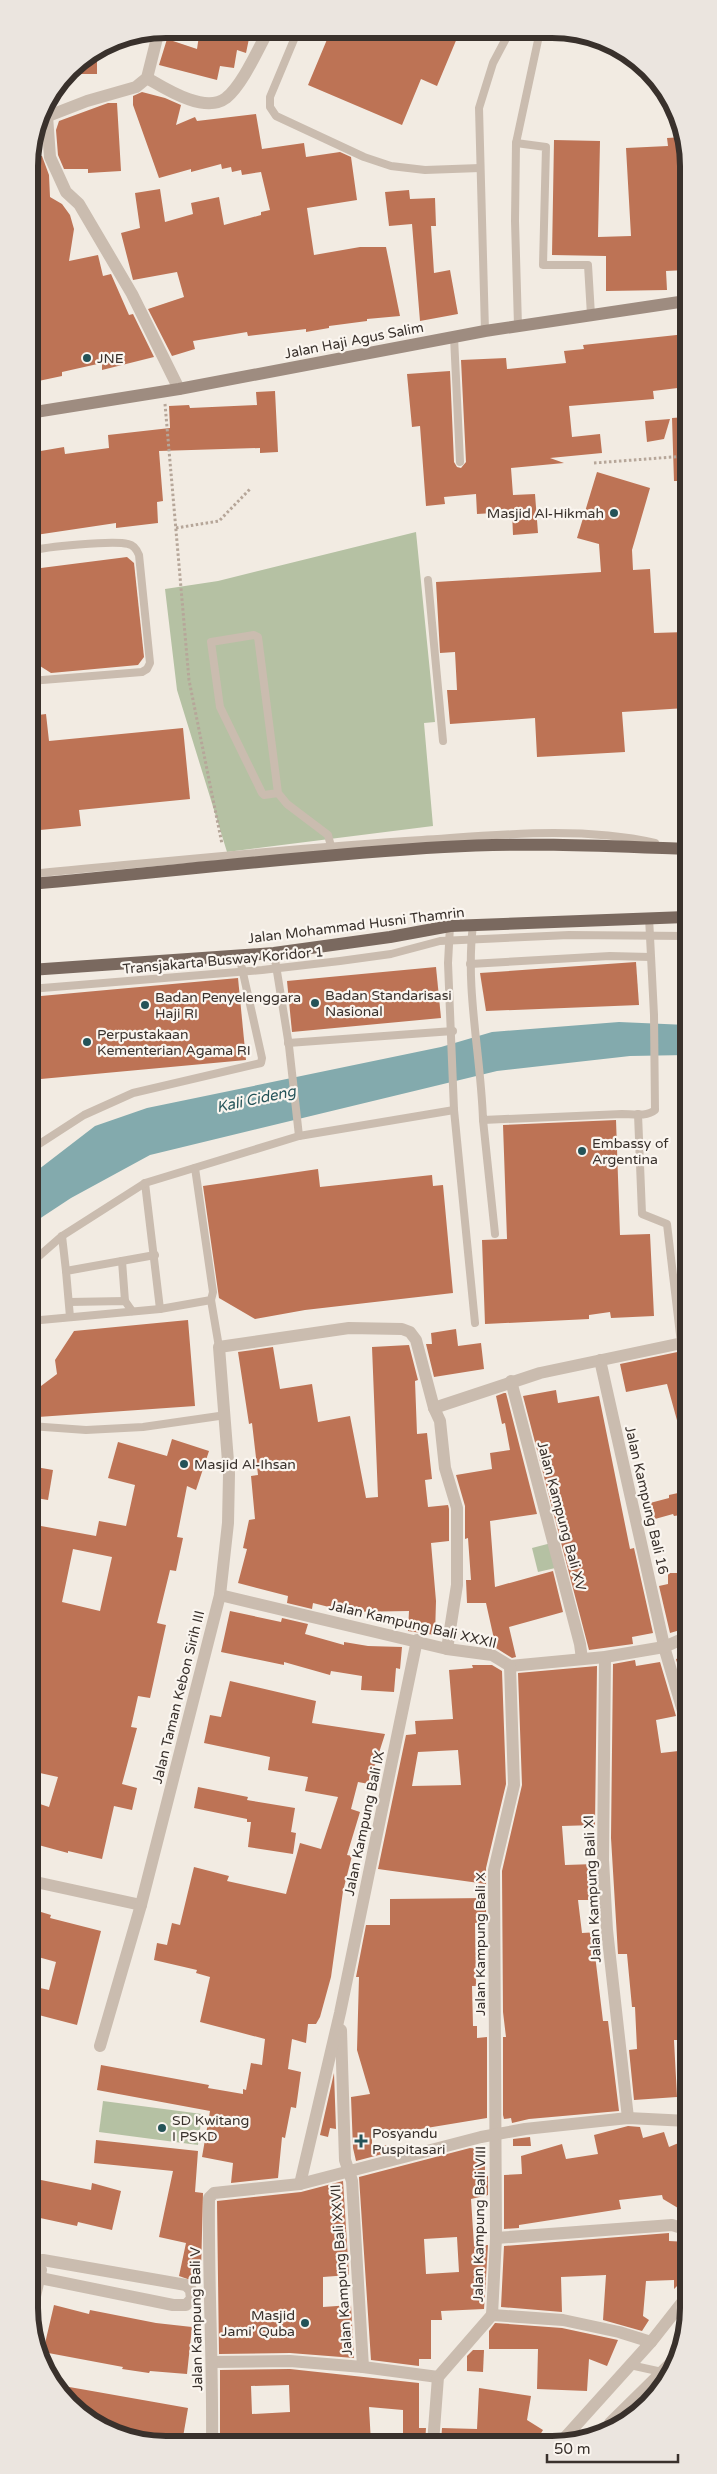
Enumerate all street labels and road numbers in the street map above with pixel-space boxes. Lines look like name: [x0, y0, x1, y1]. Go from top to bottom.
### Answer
street label: Jalan Haji Agus Salim: [283, 319, 425, 362]
street label: Jalan Mohammad Husni Thamrin: [247, 904, 466, 947]
street label: Transjakarta Busway Koridor 1: [122, 943, 324, 978]
street label: Jalan Kampung Bali 16: [621, 1424, 672, 1576]
street label: Jalan Kampung Bali XV: [533, 1439, 590, 1593]
street label: Jalan Kampung Bali XXXII: [327, 1597, 498, 1652]
street label: Jalan Taman Kebon Sirih III: [149, 1609, 208, 1785]
street label: Jalan Kampung Bali IX: [341, 1749, 388, 1897]
street label: Jalan Kampung Bali XI: [580, 1815, 605, 1963]
street label: Jalan Kampung Bali X: [472, 1872, 489, 2016]
street label: Jalan Kampung Bali VIII: [470, 2146, 489, 2302]
street label: Jalan Kampung Bali XXVII: [327, 2184, 356, 2356]
street label: Jalan Kampung Bali V: [187, 2246, 206, 2391]

